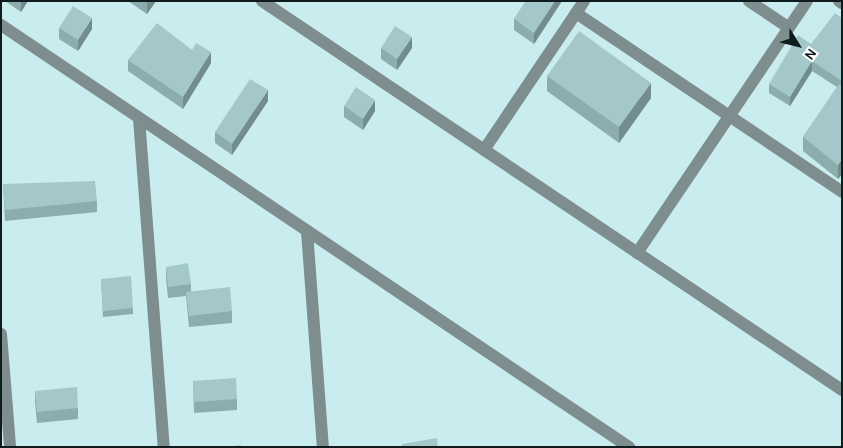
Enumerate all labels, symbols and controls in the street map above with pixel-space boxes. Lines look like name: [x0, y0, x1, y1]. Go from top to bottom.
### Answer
north arrow: [773, 20, 823, 70]
text: N: [801, 45, 820, 63]

